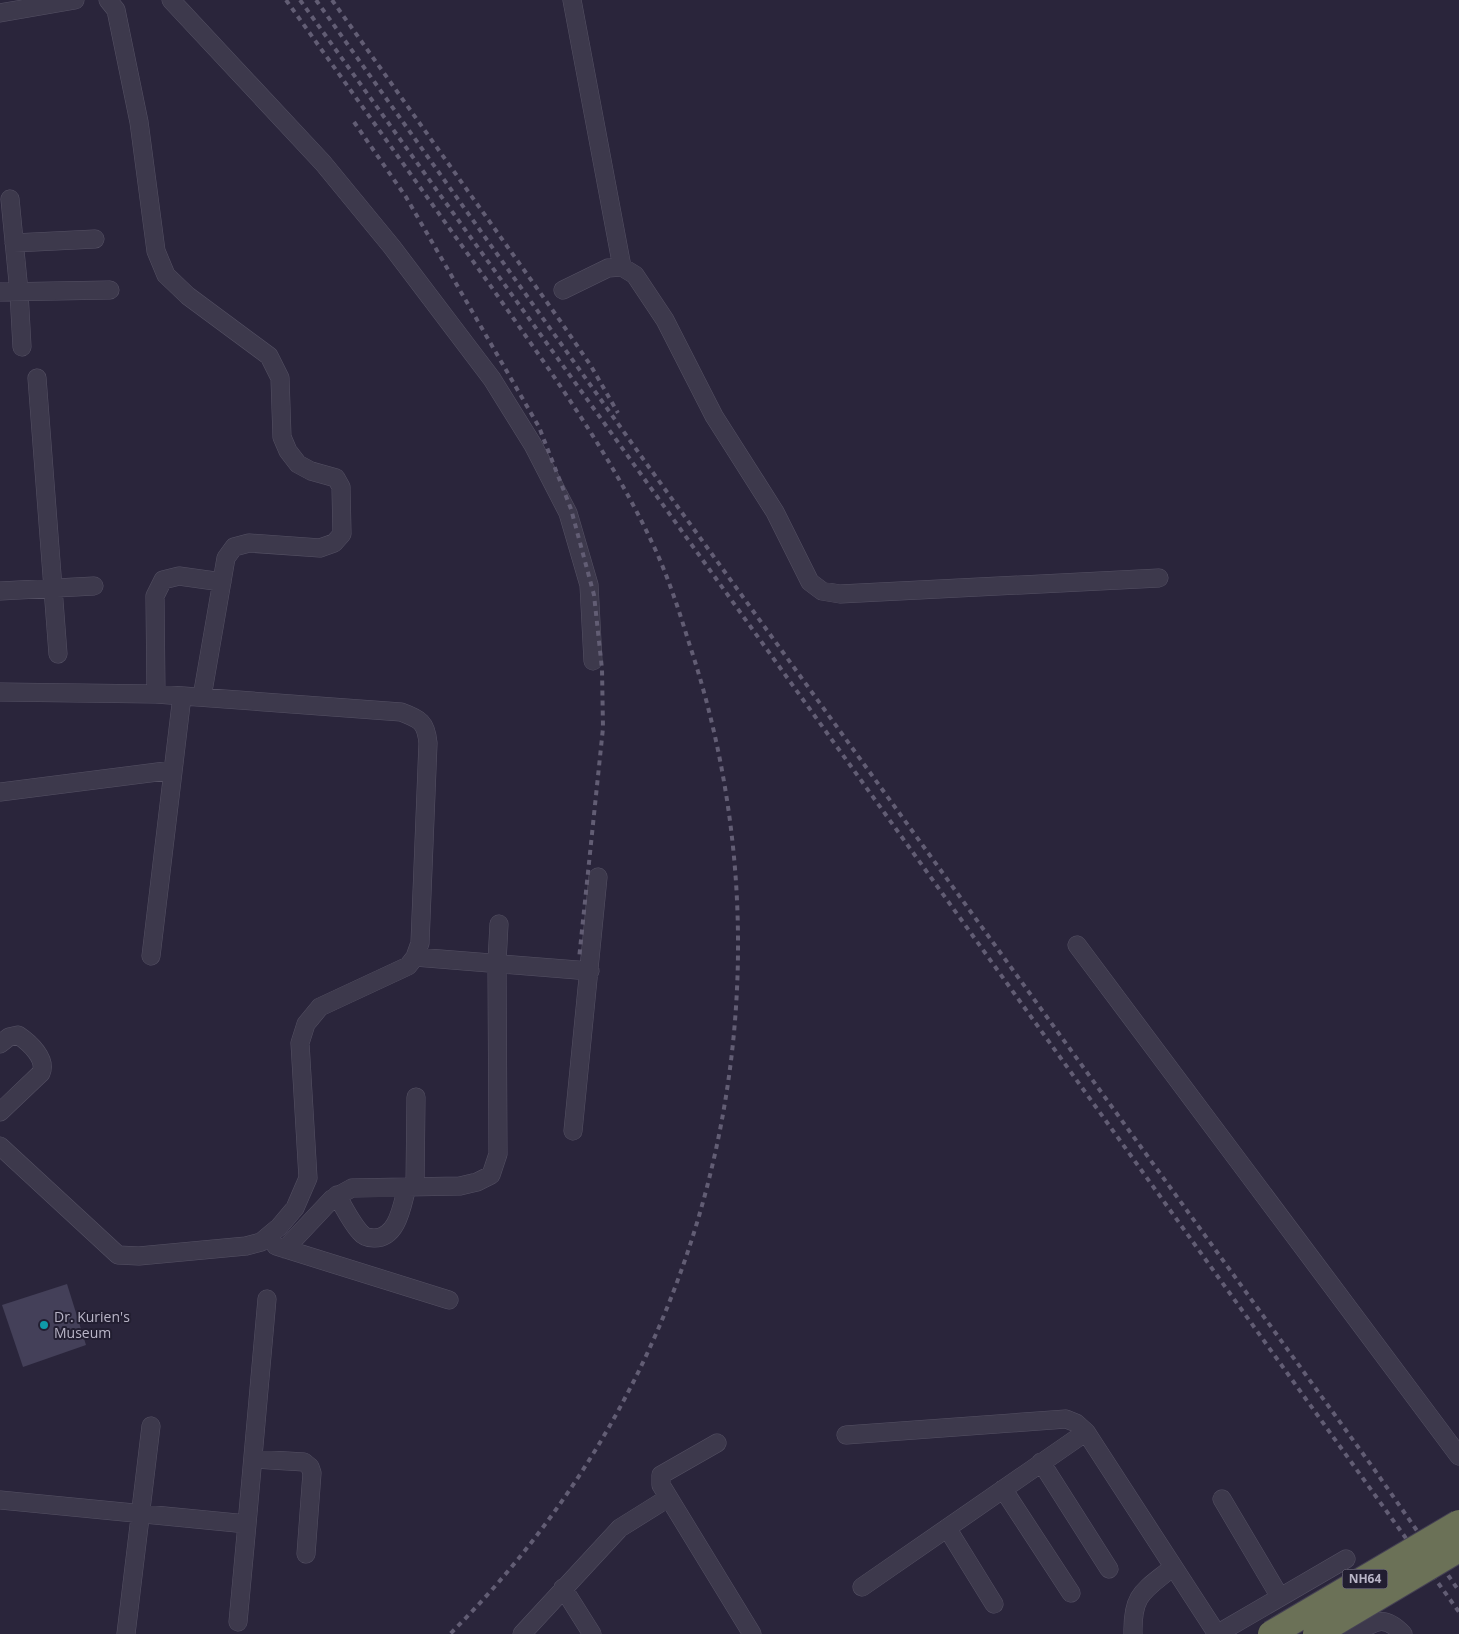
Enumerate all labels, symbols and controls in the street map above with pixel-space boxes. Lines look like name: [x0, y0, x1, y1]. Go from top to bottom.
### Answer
place label: Dr. Kurien's Museum: [54, 1307, 130, 1342]
marker: Dr. Kurien's Museum: [38, 1319, 50, 1331]
road number: NH64: [1342, 1570, 1388, 1588]

